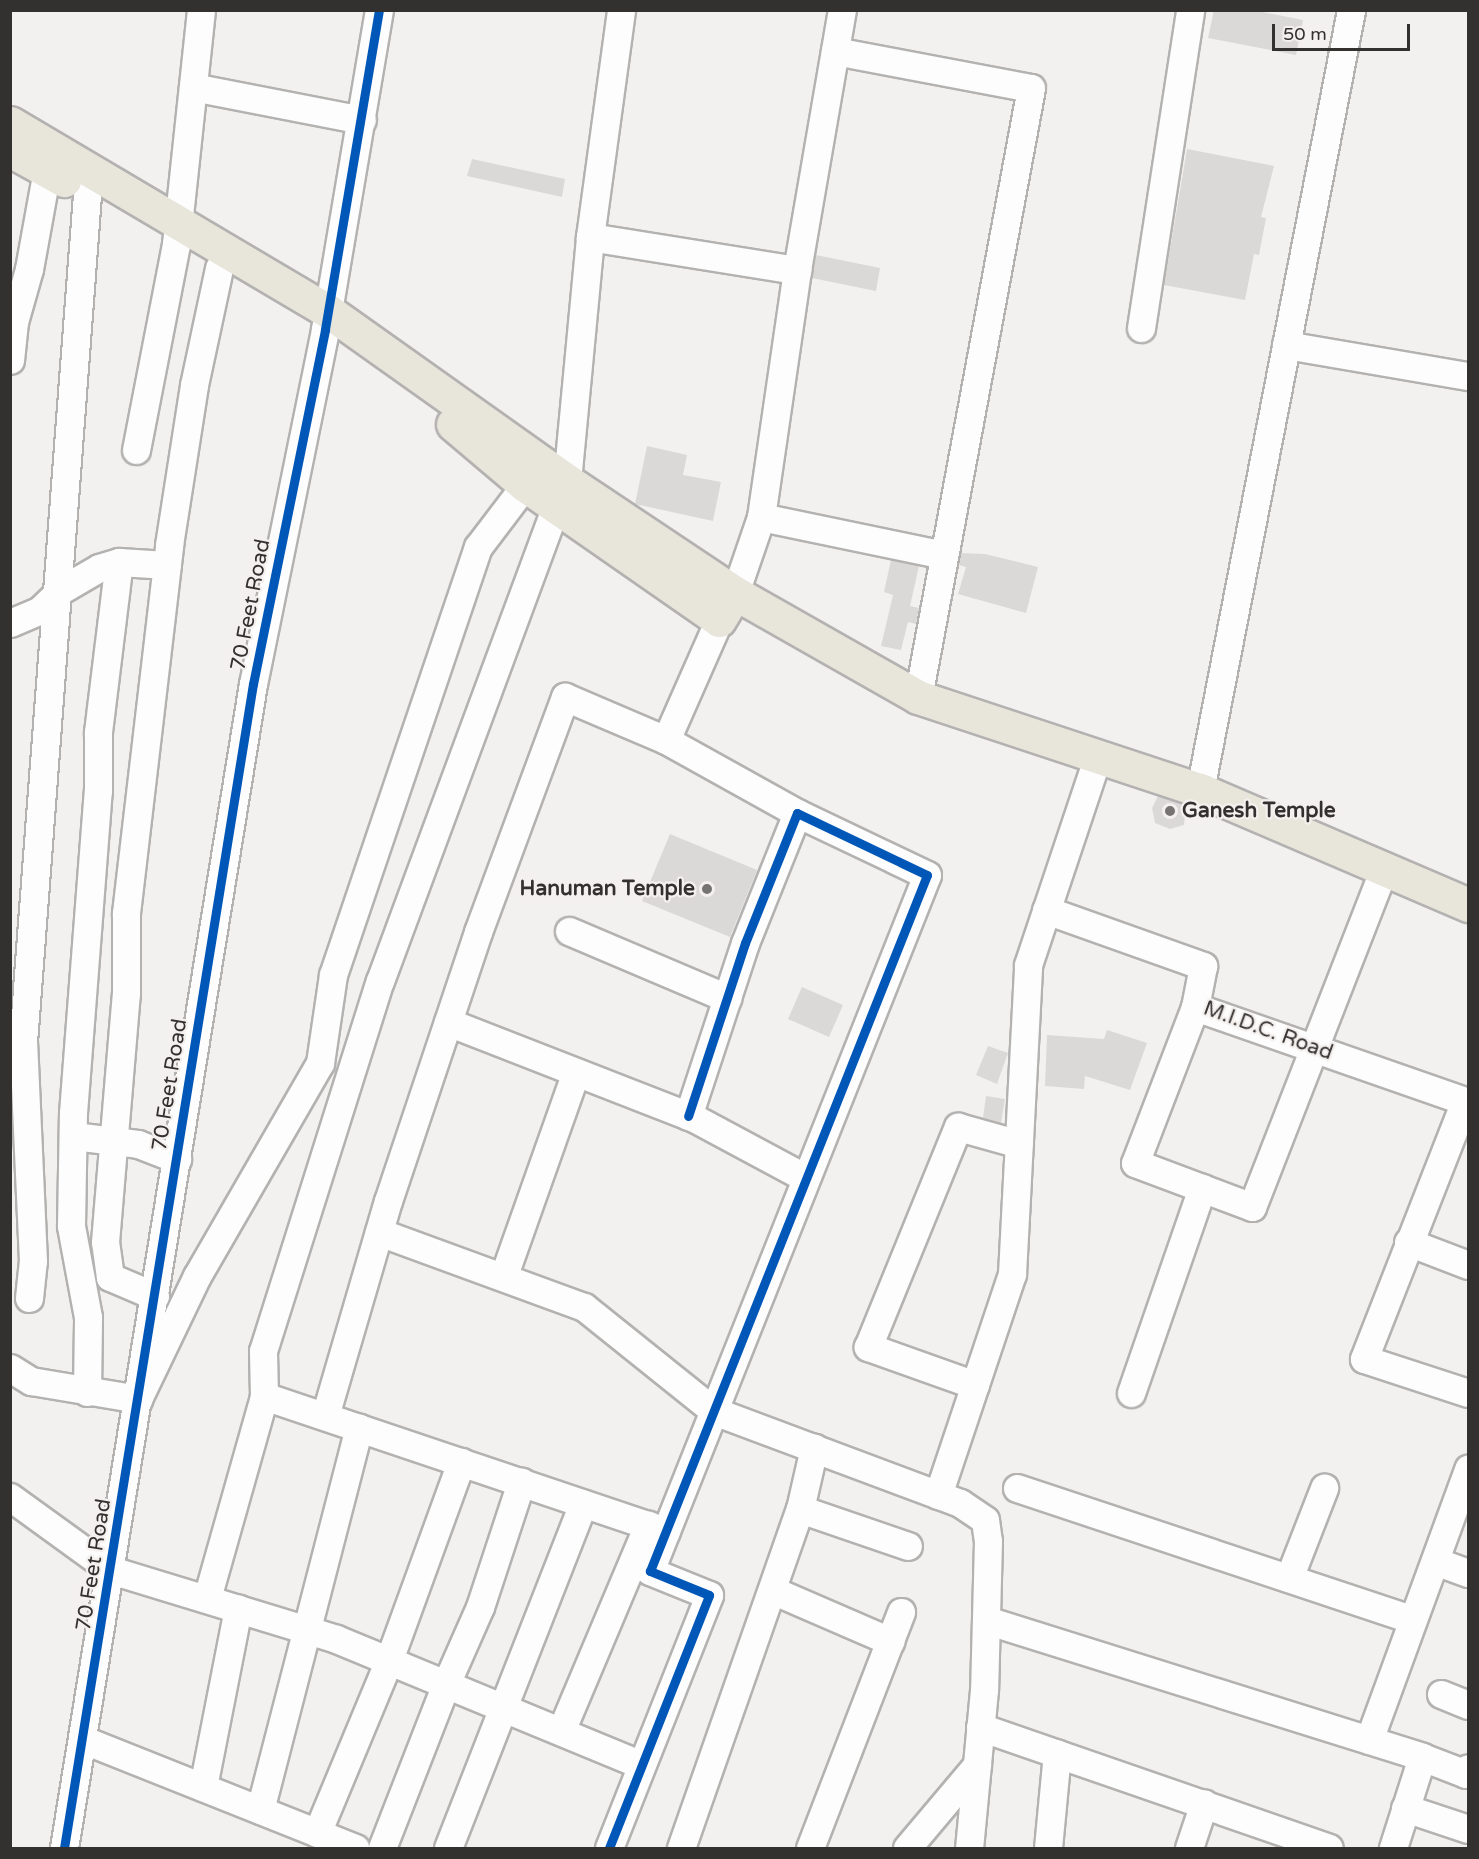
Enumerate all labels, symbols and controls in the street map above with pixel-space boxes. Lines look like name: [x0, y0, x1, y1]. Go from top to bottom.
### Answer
scale bar: [1275, 12, 1413, 50]
text: 50 m: [1283, 23, 1327, 45]
street label: 70 Feet Road: [226, 537, 276, 673]
place label: Ganesh Temple: [1182, 798, 1336, 824]
marker: Ganesh Temple: [1163, 804, 1177, 818]
place label: Hanuman Temple: [520, 876, 695, 902]
marker: Hanuman Temple: [700, 882, 714, 896]
street label: M.I.D.C. Road: [1200, 996, 1336, 1066]
street label: 70 Feet Road: [147, 1017, 193, 1153]
street label: 70 Feet Road: [71, 1497, 117, 1633]

